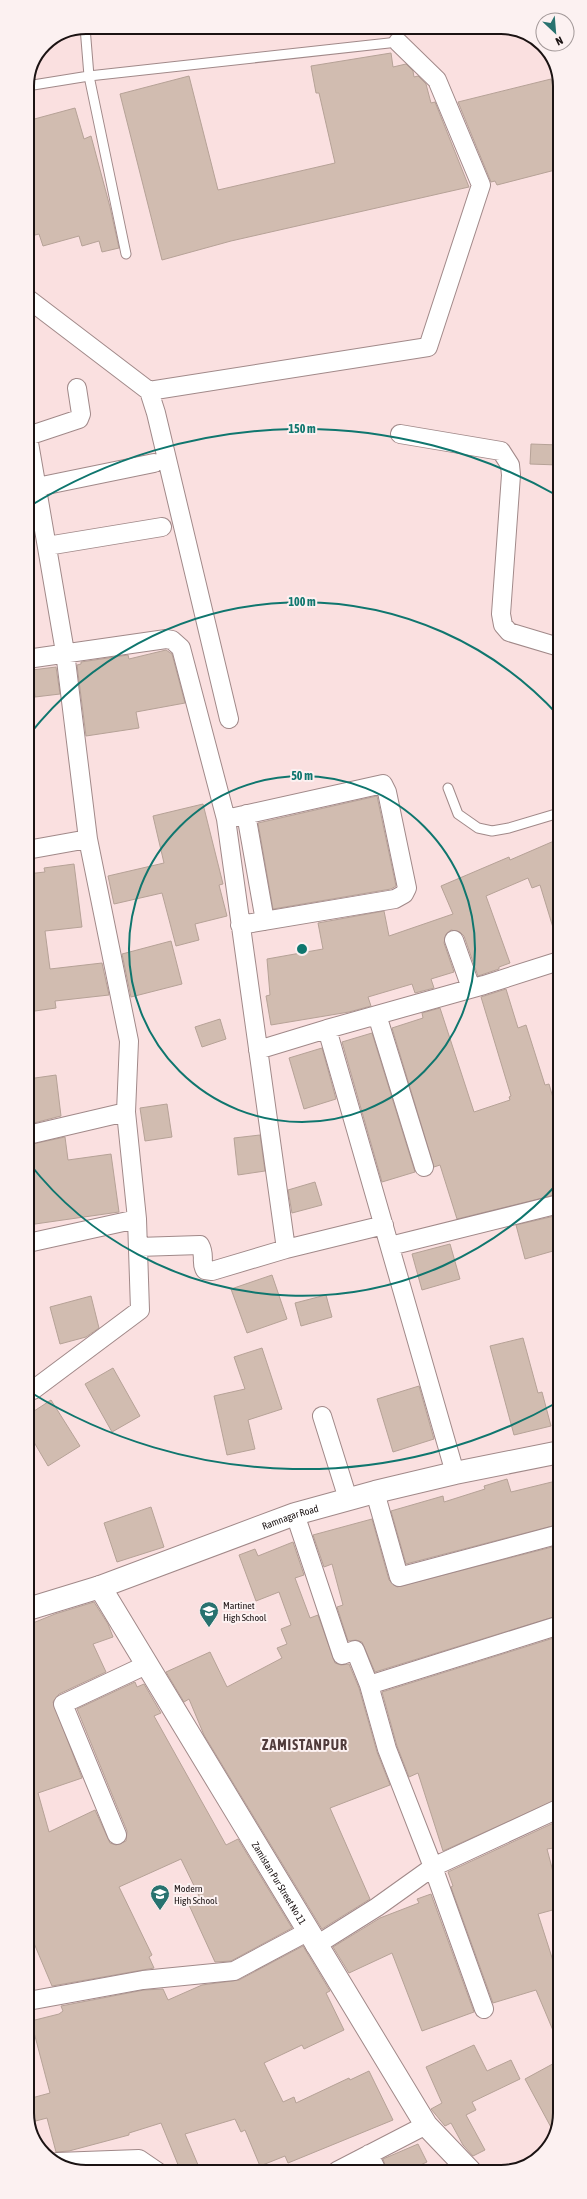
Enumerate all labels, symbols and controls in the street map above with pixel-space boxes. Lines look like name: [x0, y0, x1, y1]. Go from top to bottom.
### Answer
north arrow: [535, 12, 575, 52]
text: N: [554, 34, 565, 48]
text: 150 m: [288, 422, 316, 436]
text: 100 m: [288, 595, 316, 609]
text: 50 m: [291, 769, 313, 783]
centre of rings: [295, 942, 309, 956]
street label: Ramnagar Road: [260, 1502, 320, 1531]
school or university icon: Martinet High School: [198, 1600, 220, 1628]
place label: Martinet High School: [223, 1600, 267, 1623]
district label: ZAMISTANPUR: [262, 1737, 348, 1753]
street label: Zamistan Pur Street No 11: [250, 1840, 309, 1927]
school or university icon: Modern High School: [149, 1883, 171, 1911]
place label: Modern High School: [174, 1883, 218, 1906]

